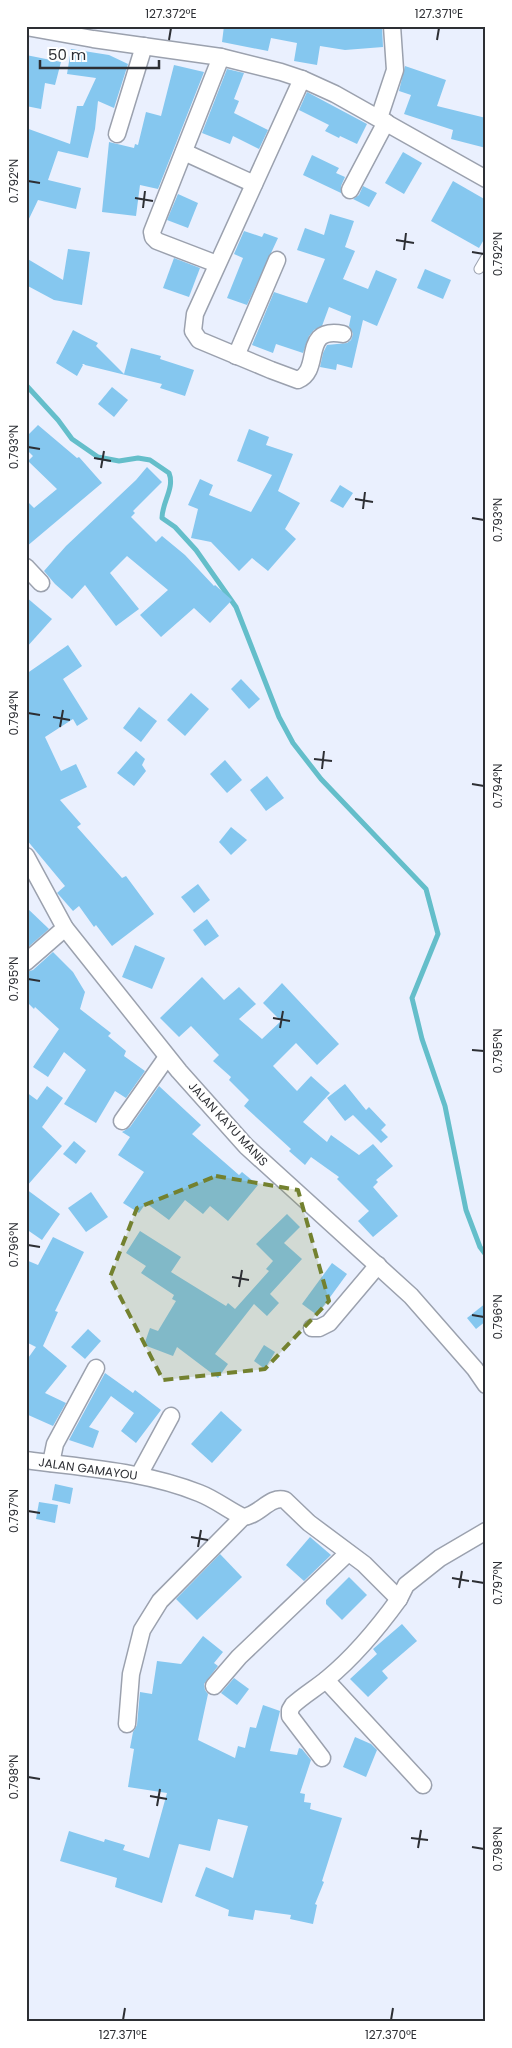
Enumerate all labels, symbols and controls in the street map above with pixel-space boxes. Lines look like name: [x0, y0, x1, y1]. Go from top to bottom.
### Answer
text: 127.372°E: [145, 5, 197, 22]
text: 127.371°E: [415, 5, 463, 22]
scale bar: [40, 38, 159, 70]
text: 50 m: [48, 44, 86, 65]
text: 0.792°N: [5, 159, 22, 203]
text: 0.792°N: [489, 232, 506, 276]
text: 0.793°N: [5, 425, 22, 469]
text: 0.793°N: [489, 498, 506, 542]
text: 0.794°N: [5, 690, 22, 736]
text: 0.794°N: [489, 763, 506, 809]
text: 0.795°N: [5, 956, 22, 1002]
text: 0.795°N: [489, 1028, 506, 1074]
street label: JALAN KAYU MANIS: [185, 1078, 272, 1170]
text: 0.796°N: [5, 1222, 22, 1268]
text: 0.796°N: [489, 1294, 506, 1340]
street label: JALAN GAMAYOU: [37, 1453, 139, 1484]
text: 0.797°N: [5, 1489, 22, 1533]
text: 0.797°N: [489, 1561, 506, 1605]
text: 0.798°N: [5, 1754, 22, 1800]
text: 0.798°N: [489, 1826, 506, 1872]
text: 127.371°E: [99, 2026, 147, 2043]
text: 127.370°E: [365, 2026, 417, 2043]

